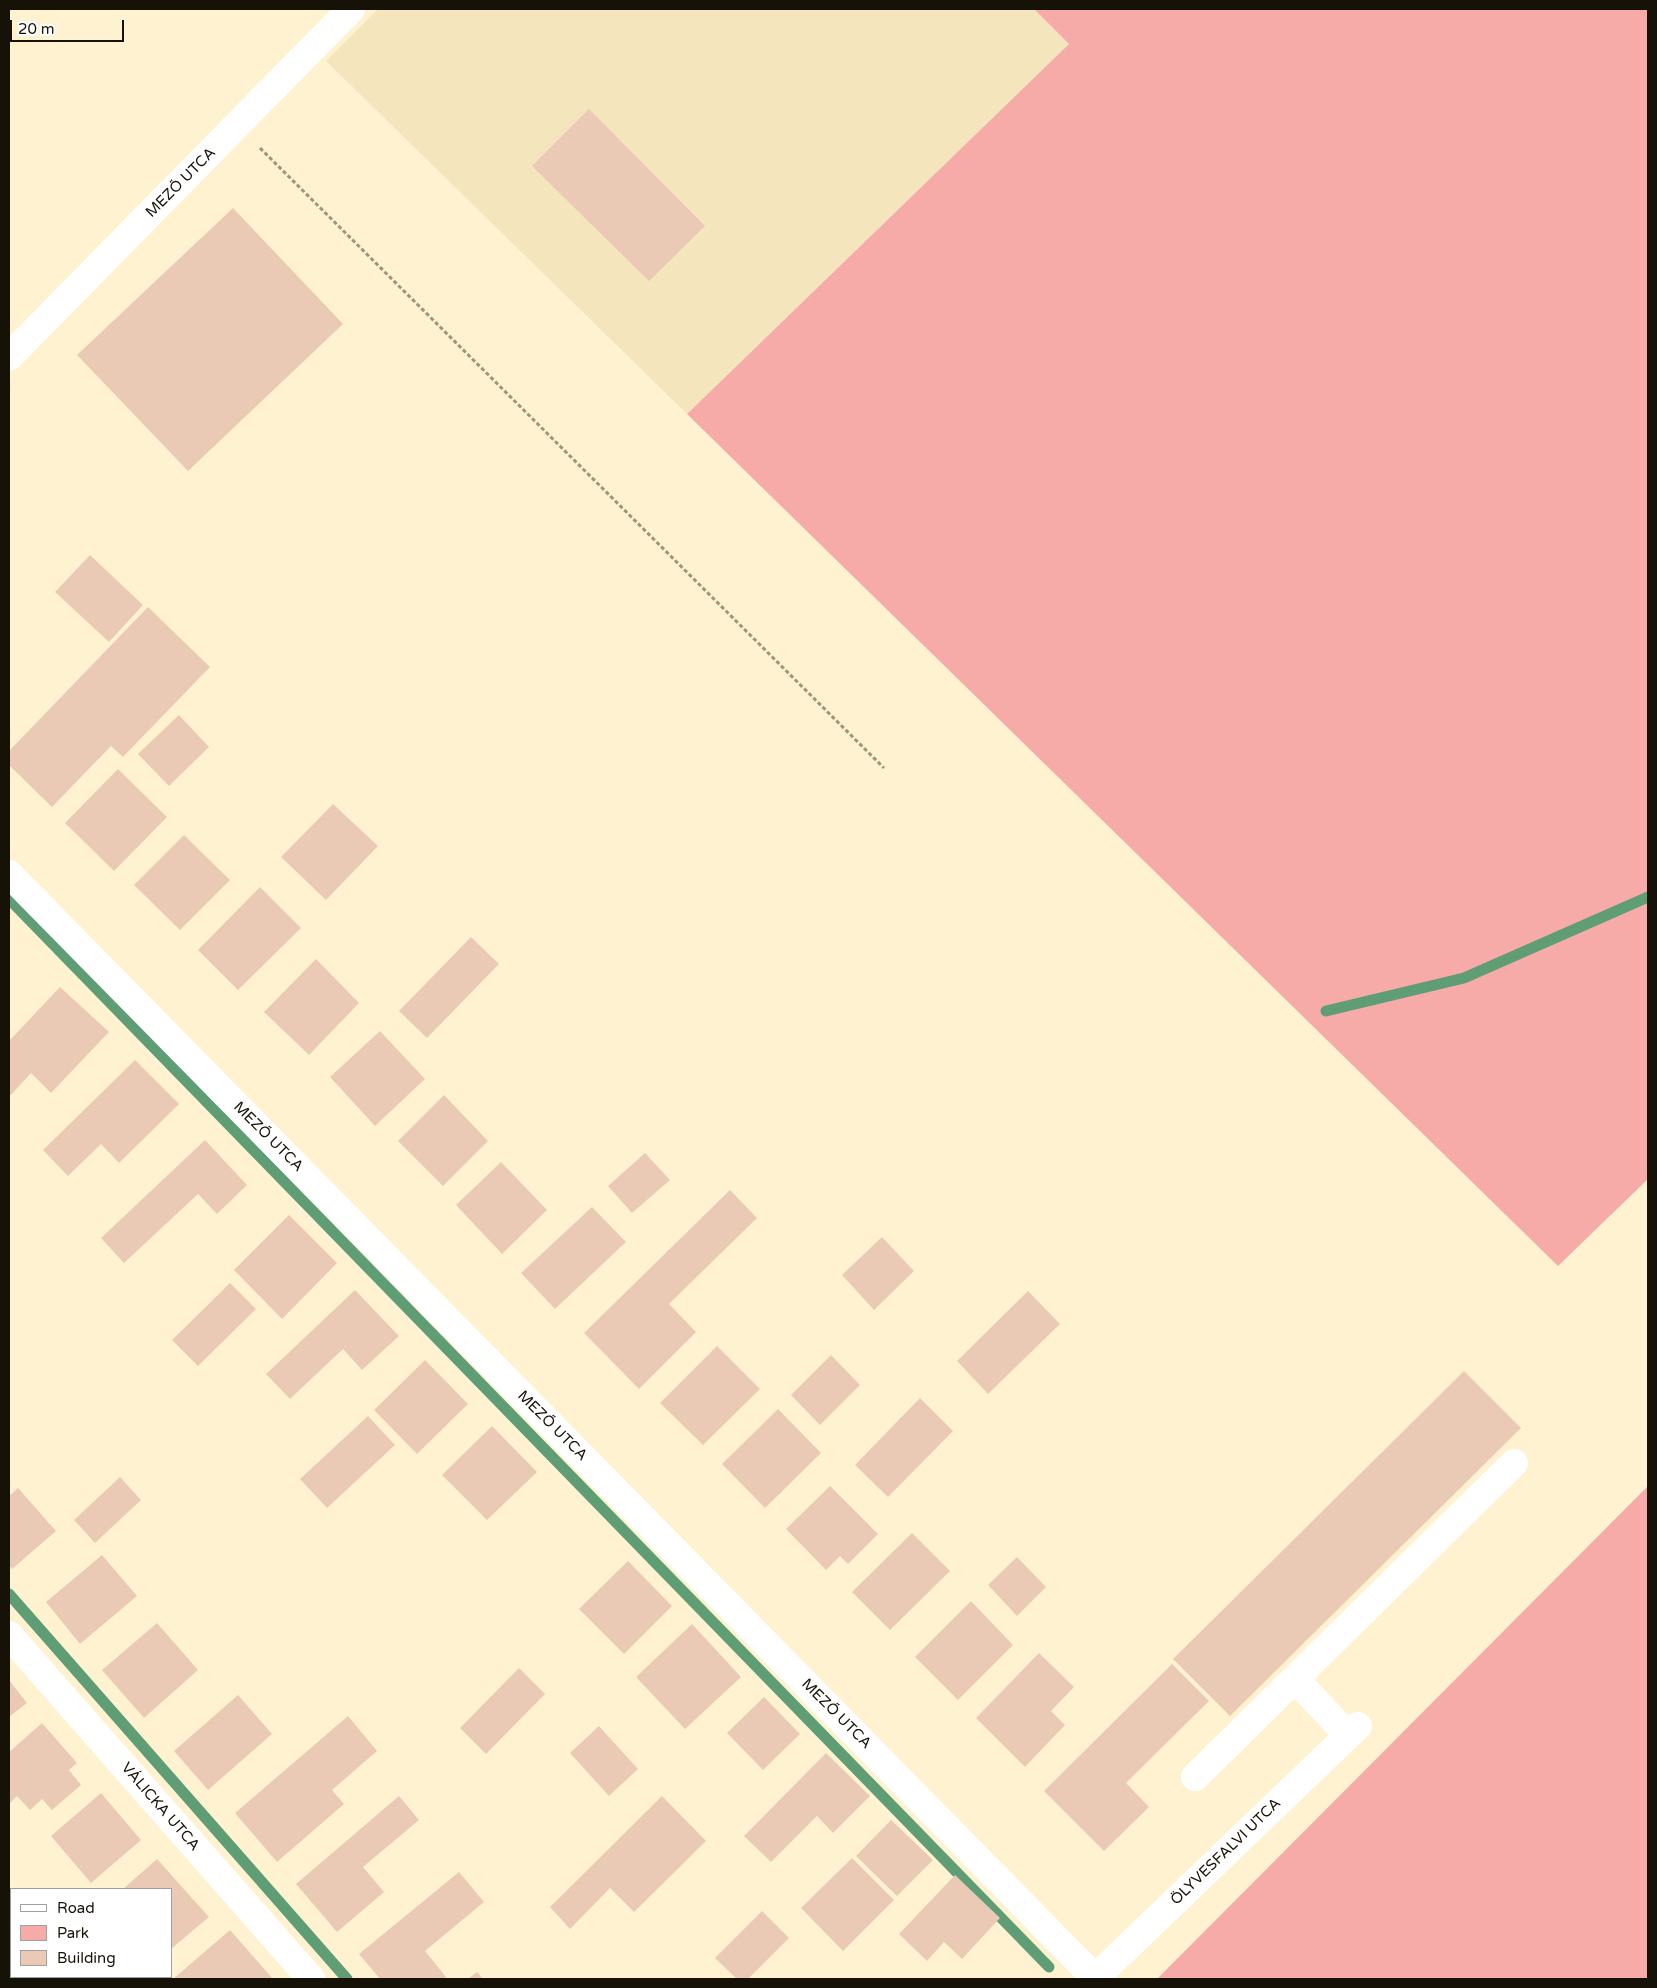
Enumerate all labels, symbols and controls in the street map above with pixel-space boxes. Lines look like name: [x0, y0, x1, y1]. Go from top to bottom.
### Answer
scale bar: [12, 10, 126, 42]
text: 20 m: [18, 20, 55, 38]
street label: MEZŐ UTCA: [142, 144, 220, 222]
street label: MEZŐ UTCA: [229, 1098, 307, 1176]
street label: MEZŐ UTCA: [513, 1387, 591, 1465]
street label: MEZŐ UTCA: [797, 1675, 875, 1753]
street label: VÁLICKA UTCA: [117, 1759, 203, 1855]
street label: ÖLYVESFALVI UTCA: [1167, 1795, 1285, 1909]
legend: [10, 1888, 172, 1978]
text: Road: [57, 1899, 95, 1917]
text: Park: [57, 1924, 89, 1942]
text: Building: [57, 1949, 116, 1967]

